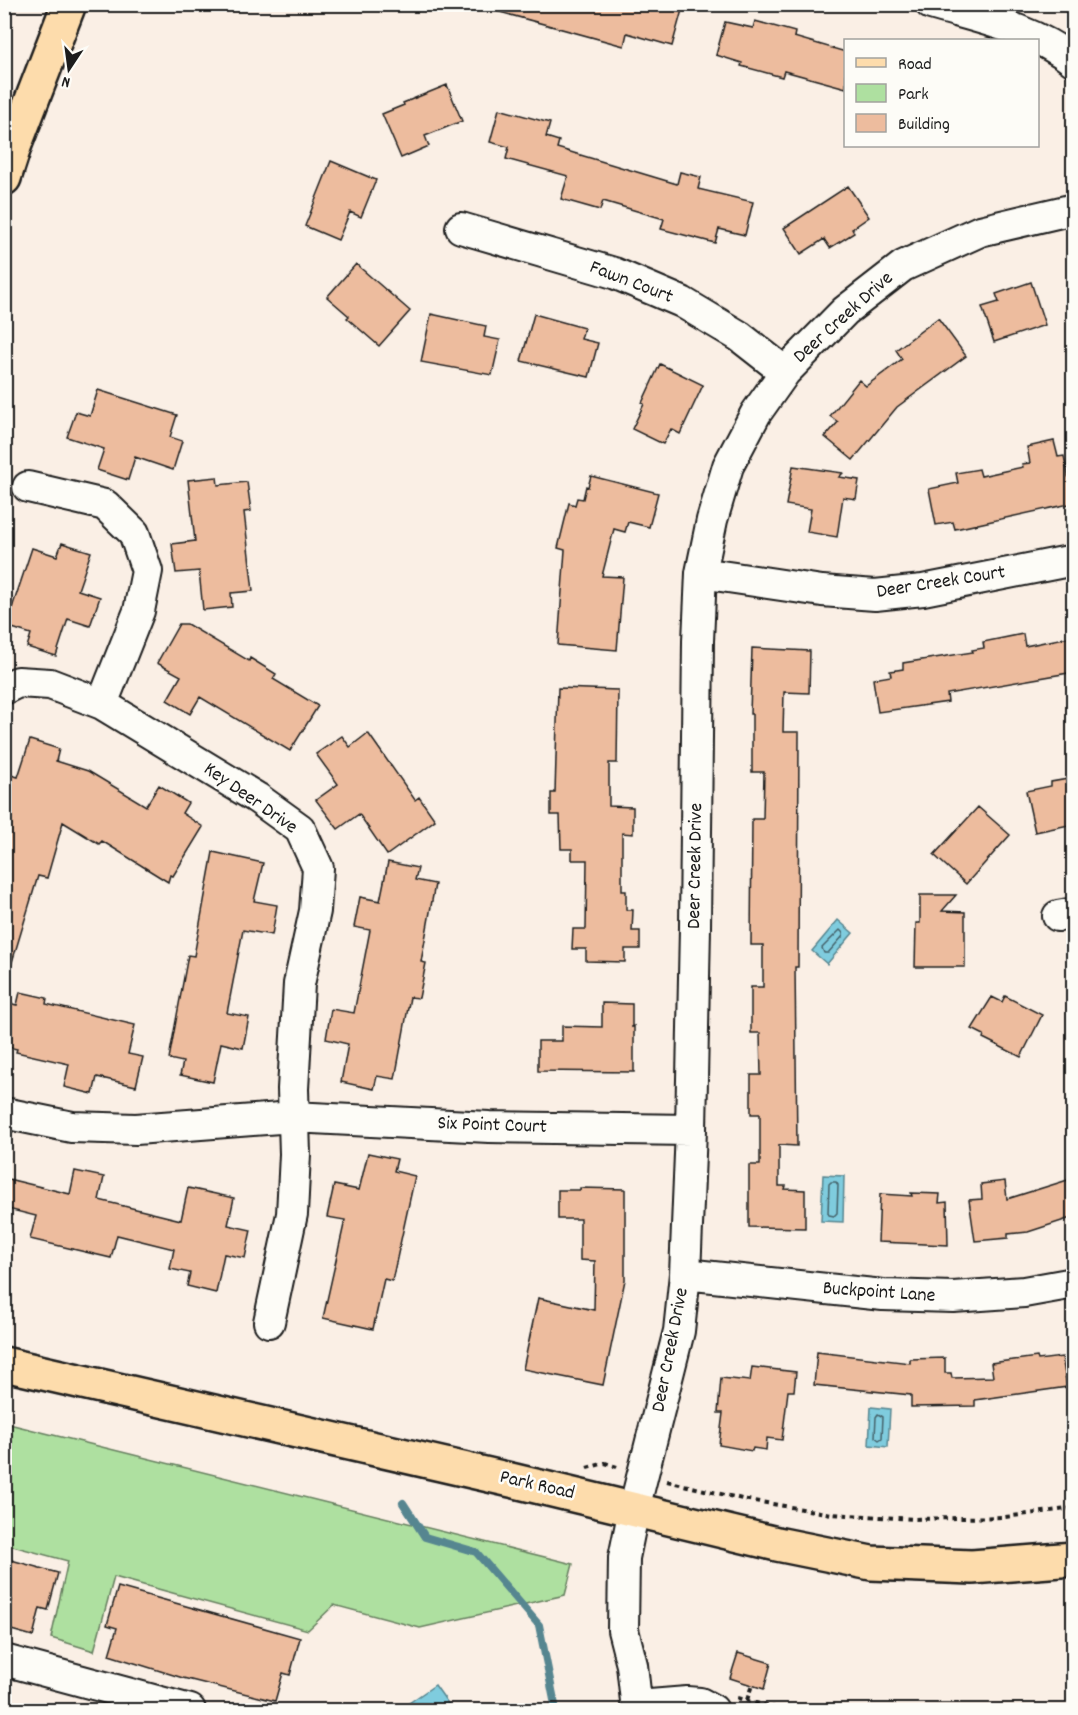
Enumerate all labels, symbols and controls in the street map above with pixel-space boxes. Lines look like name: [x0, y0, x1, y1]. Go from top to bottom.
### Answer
north arrow: [39, 39, 99, 99]
legend: [844, 39, 1039, 147]
text: Road: [898, 53, 932, 78]
text: N: [60, 69, 73, 93]
text: Park: [898, 83, 929, 108]
text: Building: [898, 113, 950, 138]
street label: Fawn Court: [585, 254, 677, 312]
street label: Deer Creek Drive: [788, 265, 900, 371]
street label: Deer Creek Court: [875, 559, 1007, 607]
street label: Key Deer Drive: [197, 756, 303, 842]
street label: Deer Creek Drive: [681, 802, 711, 929]
street label: Six Point Court: [437, 1110, 547, 1142]
street label: Buckpoint Lane: [822, 1275, 936, 1311]
street label: Deer Creek Drive: [645, 1285, 697, 1415]
street label: Park Road: [497, 1464, 577, 1508]

